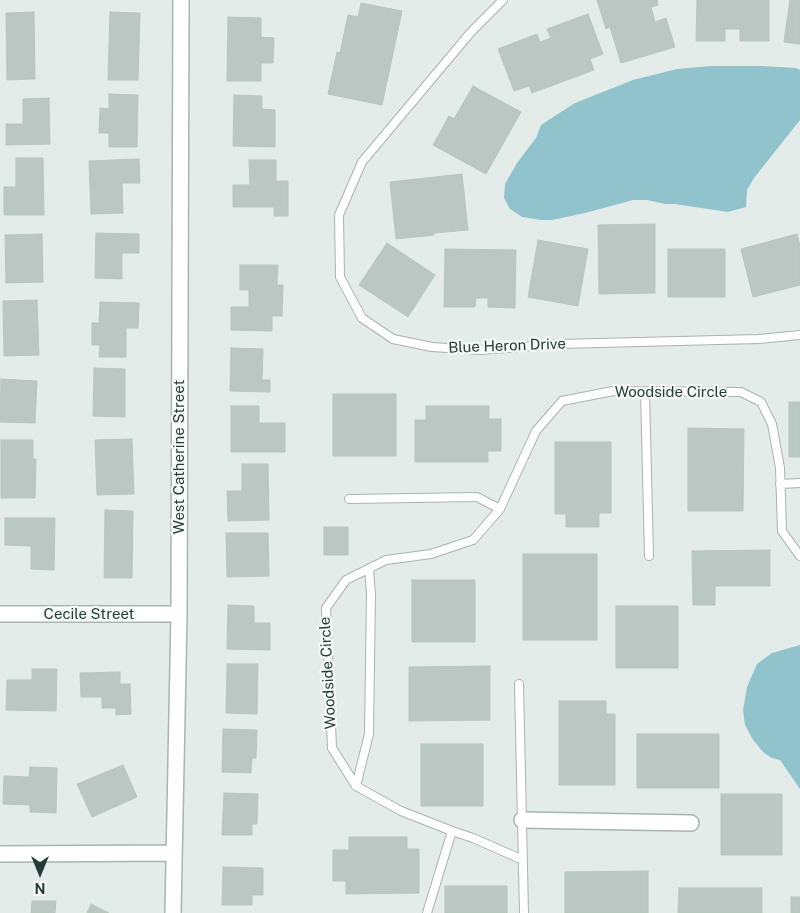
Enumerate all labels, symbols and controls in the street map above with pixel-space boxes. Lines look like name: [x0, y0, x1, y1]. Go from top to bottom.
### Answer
street label: Blue Heron Drive: [448, 335, 566, 357]
street label: West Catherine Street: [170, 380, 188, 534]
street label: Woodside Circle: [615, 383, 727, 401]
street label: Cecile Street: [44, 605, 134, 623]
street label: Woodside Circle: [316, 616, 340, 730]
north arrow: [15, 848, 65, 898]
text: N: [35, 880, 45, 896]

